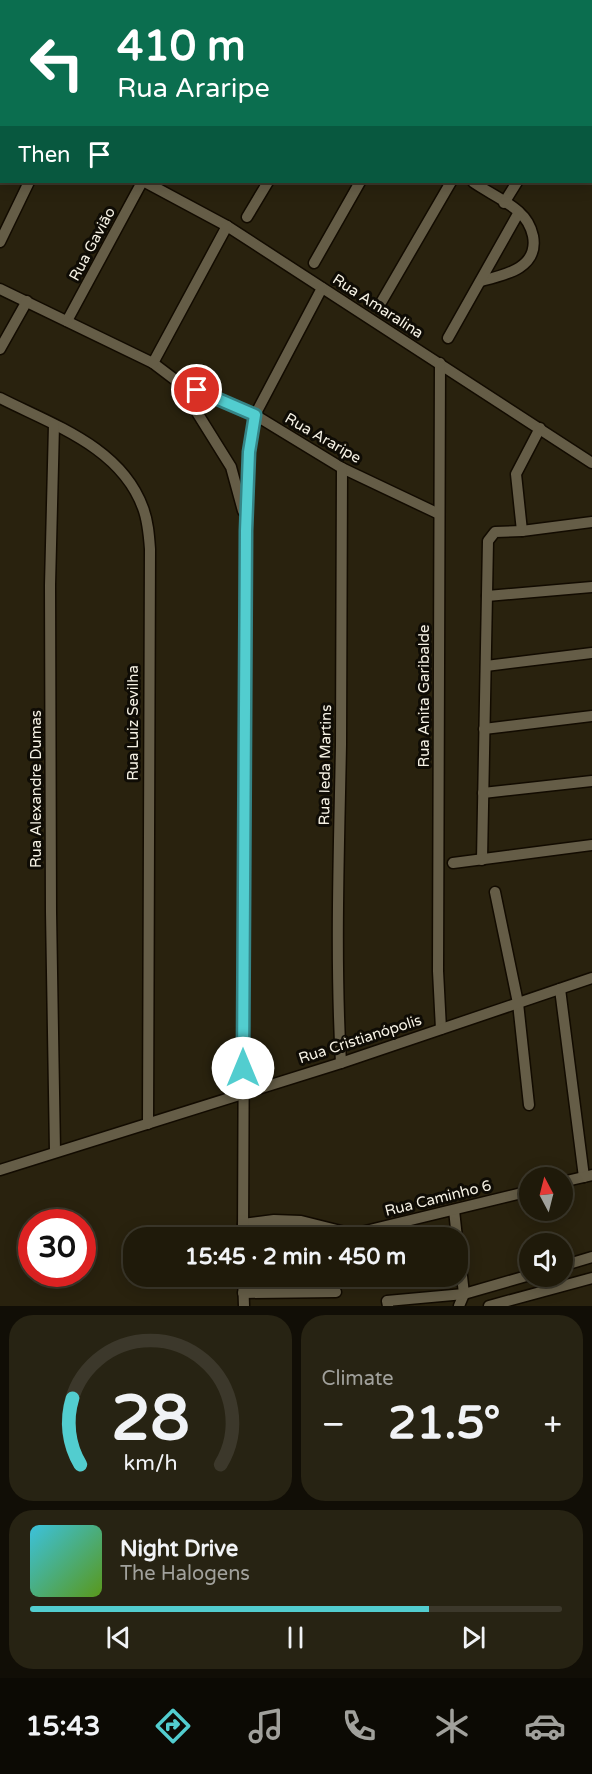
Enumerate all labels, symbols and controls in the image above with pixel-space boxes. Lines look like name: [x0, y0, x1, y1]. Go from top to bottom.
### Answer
text: 410 m: [117, 21, 246, 72]
icon: left: [18, 24, 96, 102]
text: Rua Araripe: [117, 72, 270, 105]
icon: arrive: [83, 138, 116, 171]
text: Then: [18, 142, 71, 168]
street label: Rua Gavião: [65, 204, 119, 284]
street label: Rua Amaralina: [329, 270, 427, 342]
pin: [171, 364, 222, 415]
icon: arrive: [180, 373, 213, 406]
street label: Rua Araripe: [282, 409, 364, 467]
street label: Rua Anita Garibalde: [415, 624, 433, 768]
street label: Rua Luiz Sevilha: [124, 665, 142, 781]
street label: Rua Ieda Martins: [315, 704, 335, 826]
street label: Rua Alexandre Dumas: [27, 710, 45, 868]
street label: Rua Cristianópolis: [296, 1011, 424, 1067]
position arrow: [211, 1036, 275, 1100]
north arrow: [519, 1167, 573, 1221]
map controls: [519, 1167, 573, 1287]
street label: Rua Caminho 6: [383, 1176, 493, 1220]
speed limit sign: 30: [18, 1209, 96, 1287]
button: sound: [519, 1233, 573, 1287]
text: 15:45 · 2 min · 450 m: [185, 1244, 406, 1270]
text: Climate: [322, 1367, 394, 1391]
text: 28: [111, 1382, 189, 1457]
text: 21.5°: [388, 1397, 501, 1451]
text: −: [322, 1405, 345, 1444]
text: +: [543, 1405, 562, 1444]
text: km/h: [123, 1450, 177, 1476]
text: Night Drive: [120, 1536, 238, 1562]
text: The Halogens: [120, 1562, 250, 1586]
icon: previous: [102, 1621, 135, 1654]
icon: pause: [279, 1621, 312, 1654]
icon: next: [457, 1621, 490, 1654]
icon: directions: [152, 1705, 194, 1747]
icon: music: [245, 1705, 287, 1747]
icon: phone: [338, 1705, 380, 1747]
icon: climate: [431, 1705, 473, 1747]
icon: car: [524, 1705, 566, 1747]
text: 15:43: [26, 1710, 100, 1743]

